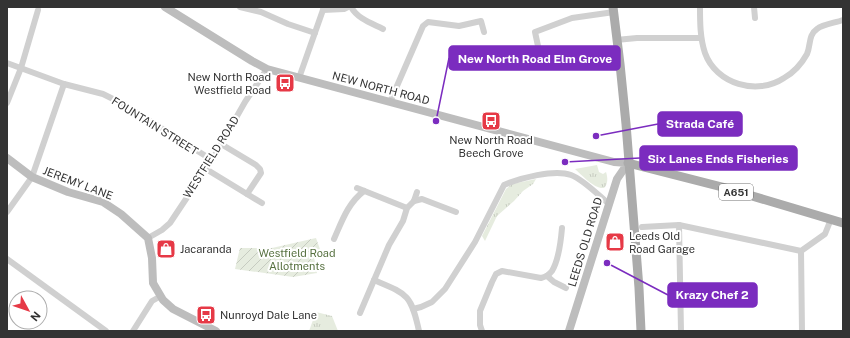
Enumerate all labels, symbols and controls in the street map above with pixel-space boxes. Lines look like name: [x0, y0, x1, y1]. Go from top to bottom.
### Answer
callout: New North Road Elm Grove: [449, 46, 620, 70]
text: New North Road Elm Grove: [458, 52, 612, 66]
street label: NEW NORTH ROAD: [331, 69, 431, 107]
place label: New North Road Westfield Road: [187, 71, 271, 96]
bus stop icon: New North Road Westfield Road: [274, 72, 296, 94]
street label: FOUNTAIN STREET: [110, 95, 201, 158]
bus stop icon: New North Road Beech Grove: [480, 110, 502, 132]
callout: Strada Café: [658, 112, 742, 136]
street label: WESTFIELD ROAD: [181, 113, 241, 200]
text: Strada Café: [666, 117, 734, 131]
place label: New North Road Beech Grove: [449, 134, 533, 159]
callout: Six Lanes Ends Fisheries: [640, 146, 797, 170]
text: Six Lanes Ends Fisheries: [647, 152, 789, 166]
street label: JEREMY LANE: [41, 164, 115, 202]
road number: A651: [719, 184, 753, 200]
street label: LEEDS OLD ROAD: [566, 195, 604, 288]
place label: Leeds Old Road Garage: [629, 230, 695, 255]
shop icon: Leeds Old Road Garage: [604, 231, 626, 253]
shop icon: Jacaranda: [155, 238, 177, 260]
place label: Jacaranda: [180, 243, 232, 255]
park label: Westfield Road Allotments: [258, 247, 336, 272]
callout: Krazy Chef 2: [668, 283, 757, 307]
text: Krazy Chef 2: [675, 288, 749, 302]
north arrow: [8, 290, 48, 330]
bus stop icon: Nunroyd Dale Lane: [195, 304, 217, 326]
text: N: [28, 309, 43, 324]
place label: Nunroyd Dale Lane: [220, 309, 317, 321]

